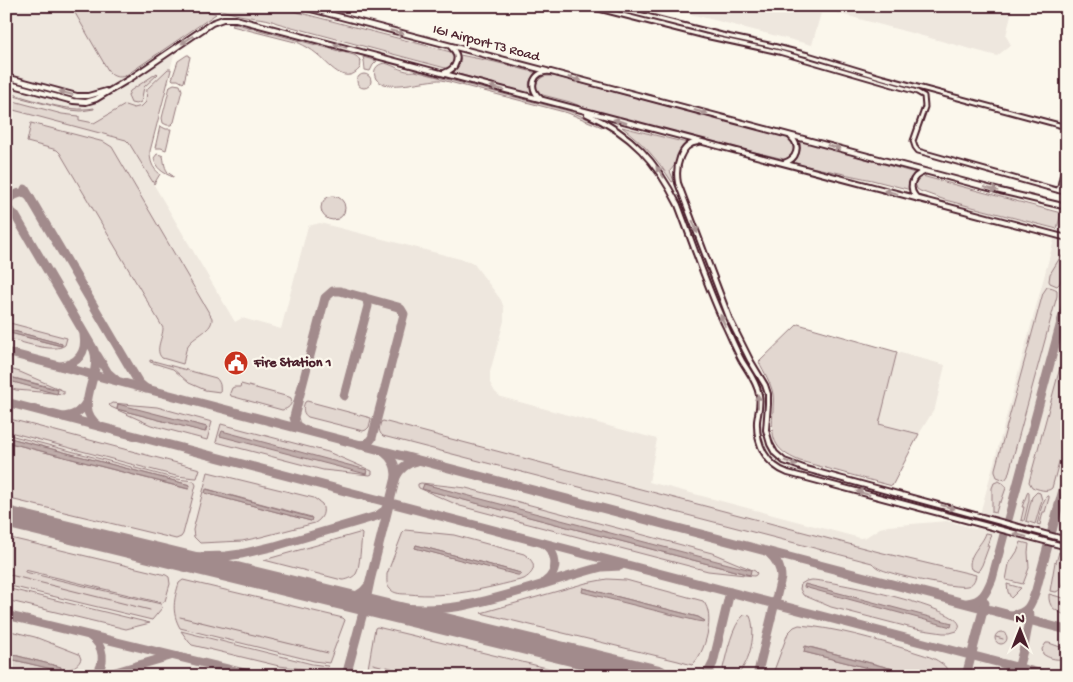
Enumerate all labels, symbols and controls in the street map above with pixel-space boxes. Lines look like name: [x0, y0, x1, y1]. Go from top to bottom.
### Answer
street label: IGI Airport T3 Road: [431, 22, 543, 67]
one-way arrow: [389, 28, 404, 36]
one-way arrow: [180, 35, 194, 45]
one-way arrow: [332, 42, 347, 50]
one-way arrow: [567, 75, 582, 83]
one-way arrow: [489, 84, 505, 92]
one-way arrow: [58, 88, 73, 96]
one-way arrow: [693, 108, 708, 116]
one-way arrow: [613, 116, 628, 124]
one-way arrow: [826, 143, 841, 151]
one-way arrow: [655, 166, 665, 179]
one-way arrow: [983, 185, 998, 193]
one-way arrow: [884, 188, 899, 196]
one-way arrow: [691, 220, 699, 235]
one-way arrow: [719, 314, 727, 328]
public building icon: Fire Station 1: [223, 350, 249, 376]
place label: Fire Station 1: [253, 355, 332, 372]
one-way arrow: [754, 393, 762, 409]
one-way arrow: [784, 459, 799, 467]
one-way arrow: [855, 488, 870, 496]
one-way arrow: [940, 504, 955, 512]
one-way arrow: [1012, 531, 1027, 539]
north arrow: [996, 604, 1046, 654]
text: N: [1015, 611, 1025, 628]

